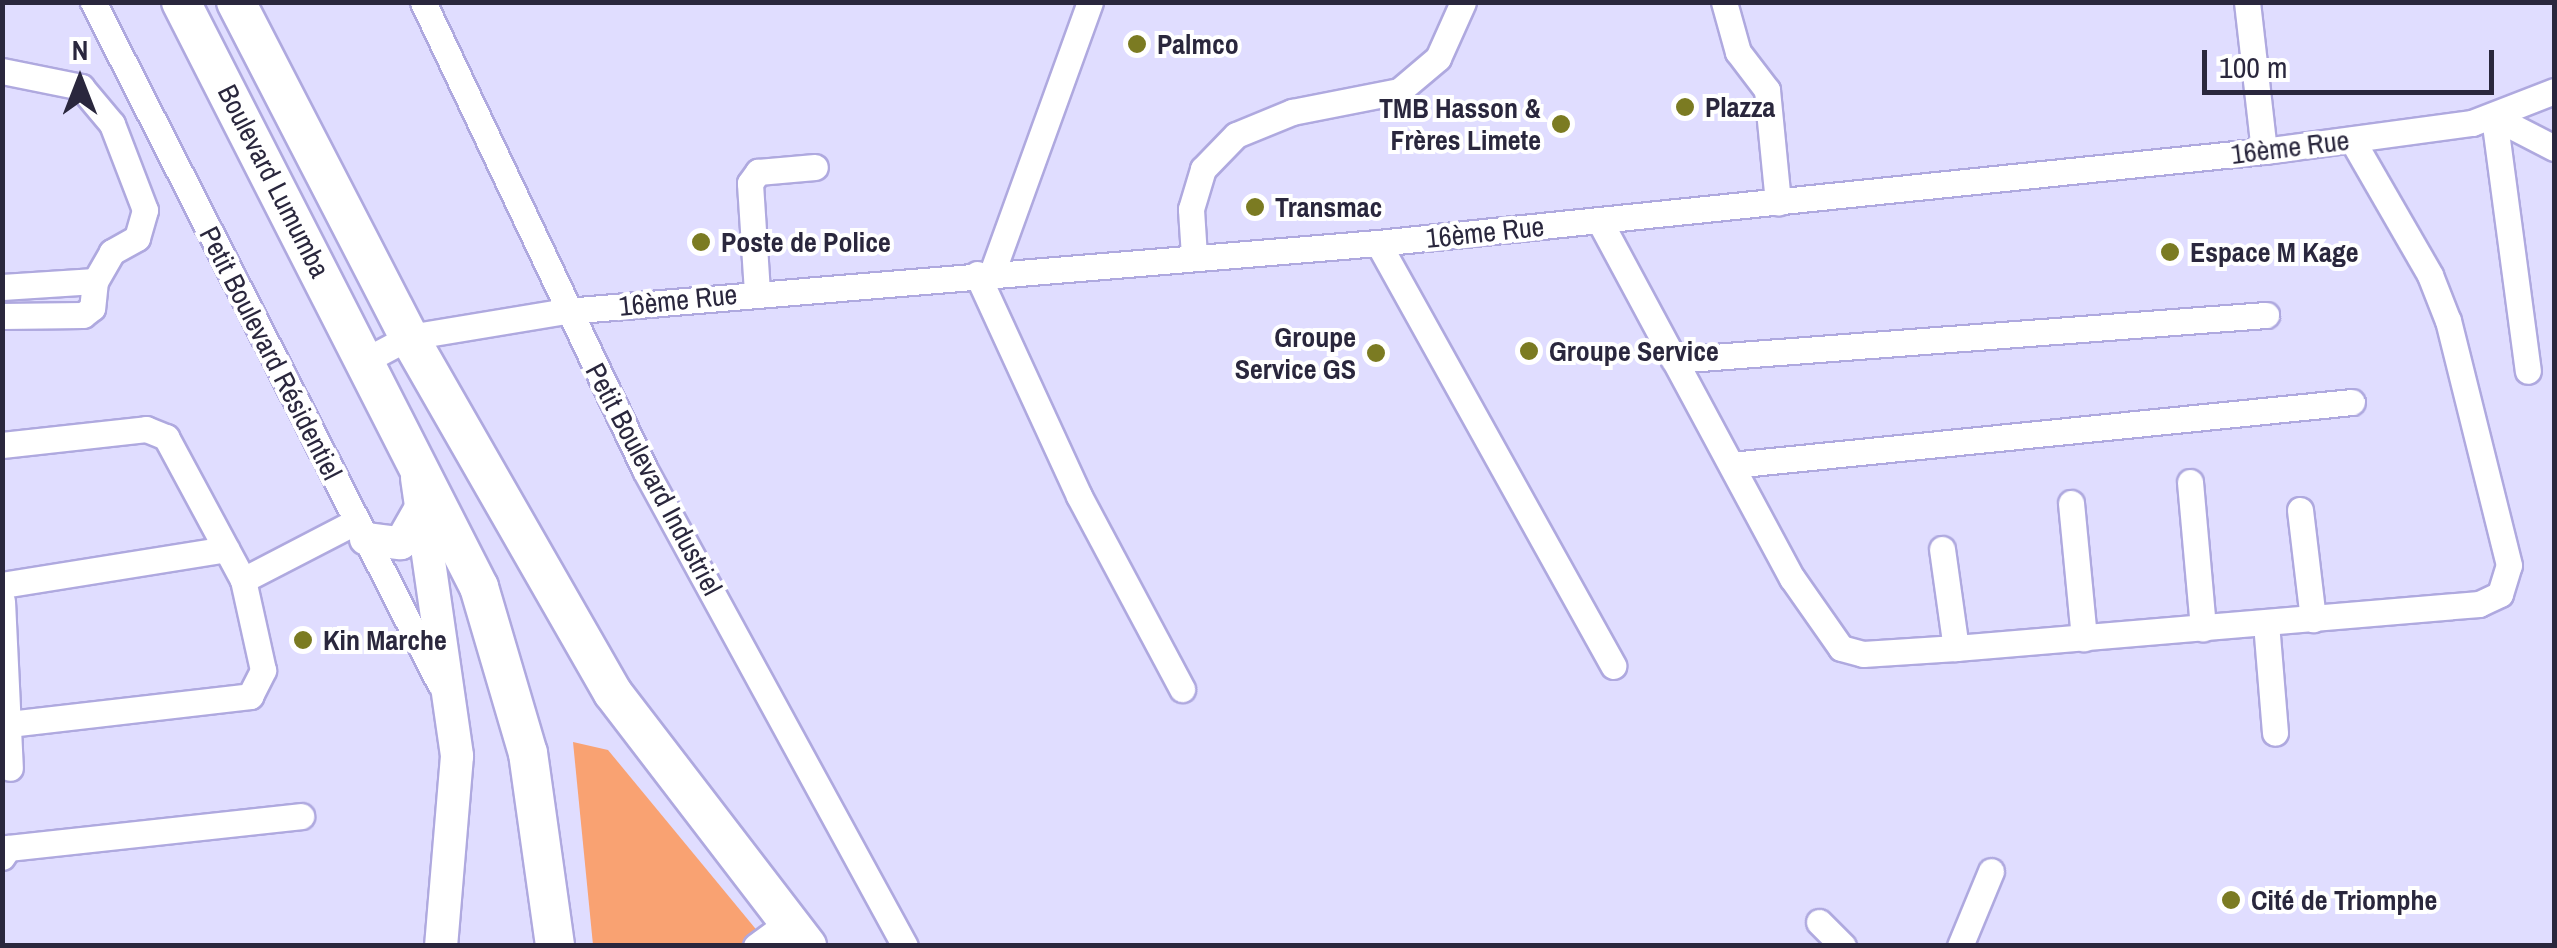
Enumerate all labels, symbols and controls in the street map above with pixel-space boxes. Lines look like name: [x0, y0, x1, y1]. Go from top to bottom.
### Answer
place label: Palmco: [1157, 27, 1239, 61]
north arrow: [30, 30, 130, 130]
scale bar: [2207, 30, 2500, 92]
text: N: [72, 31, 88, 69]
marker: Palmco: [1126, 33, 1148, 55]
text: 100 m: [2219, 47, 2287, 87]
street label: Boulevard Lumumba: [211, 79, 337, 283]
place label: Plazza: [1705, 90, 1775, 124]
place label: TMB Hasson & Frères Limete: [1379, 91, 1541, 157]
marker: Plazza: [1674, 96, 1696, 118]
marker: TMB Hasson & Frères Limete: [1550, 113, 1572, 135]
street label: 16ème Rue: [2229, 123, 2351, 171]
place label: Transmac: [1275, 190, 1382, 224]
marker: Transmac: [1244, 196, 1266, 218]
street label: 16ème Rue: [1424, 209, 1546, 255]
street label: Petit Boulevard Résidentiel: [193, 221, 349, 485]
place label: Poste de Police: [721, 225, 891, 259]
marker: Poste de Police: [690, 231, 712, 253]
place label: Espace M Kage: [2190, 235, 2358, 269]
marker: Espace M Kage: [2159, 241, 2181, 263]
street label: 16ème Rue: [617, 277, 739, 323]
place label: Groupe Service GS: [1235, 320, 1356, 386]
place label: Groupe Service: [1549, 334, 1719, 368]
marker: Groupe Service: [1518, 340, 1540, 362]
marker: Groupe Service GS: [1365, 342, 1387, 364]
street label: Petit Boulevard Industriel: [579, 357, 729, 601]
place label: Kin Marche: [323, 623, 447, 657]
marker: Kin Marche: [292, 629, 314, 651]
place label: Cité de Triomphe: [2251, 883, 2437, 917]
marker: Cité de Triomphe: [2220, 889, 2242, 911]

